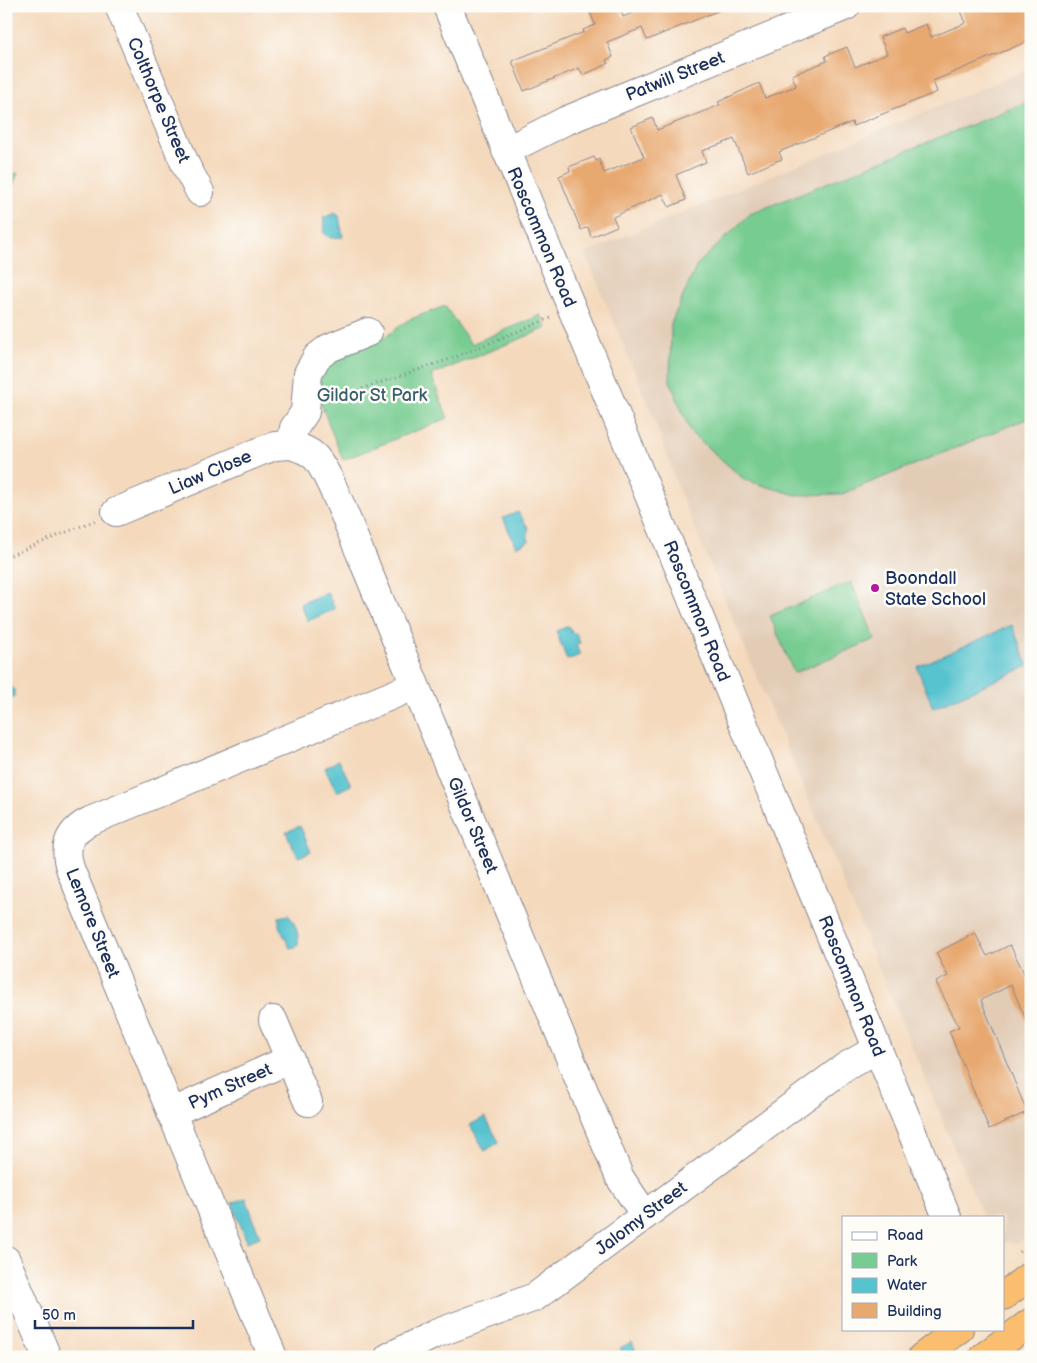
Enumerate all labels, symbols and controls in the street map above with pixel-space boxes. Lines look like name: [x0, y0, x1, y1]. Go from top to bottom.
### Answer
street label: Colthorpe Street: [123, 34, 195, 167]
street label: Patwill Street: [623, 47, 728, 106]
street label: Roscommon Road: [503, 164, 581, 310]
park label: Gildor St Park: [317, 385, 427, 406]
street label: Liaw Close: [166, 445, 255, 499]
street label: Roscommon Road: [659, 538, 734, 685]
place label: Boondall State School: [885, 568, 986, 610]
marker: Boondall State School: [869, 582, 881, 594]
street label: Gildor Street: [443, 774, 502, 877]
street label: Lemore Street: [61, 865, 124, 981]
street label: Roscommon Road: [814, 913, 889, 1060]
street label: Pym Street: [185, 1059, 276, 1114]
street label: Jalomy Street: [591, 1177, 692, 1260]
legend: [842, 1216, 1004, 1330]
text: Road: [887, 1226, 923, 1245]
text: Park: [887, 1252, 918, 1271]
text: Water: [887, 1276, 927, 1295]
scale bar: [35, 1298, 192, 1330]
text: Building: [887, 1302, 942, 1321]
text: 50 m: [42, 1306, 76, 1325]

